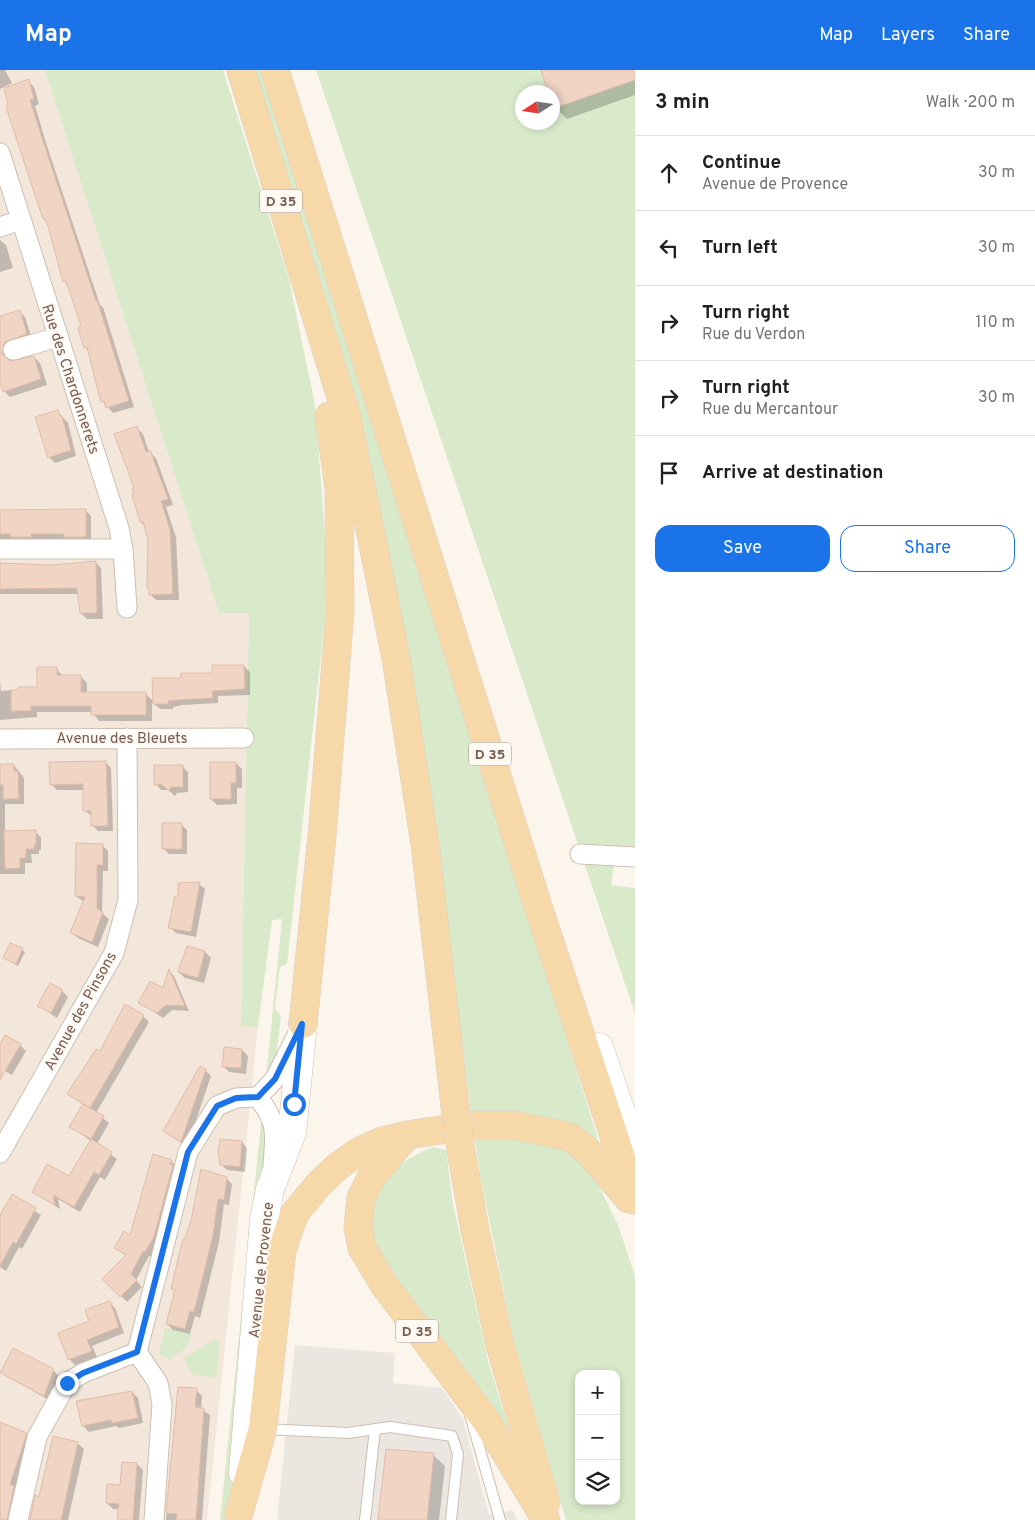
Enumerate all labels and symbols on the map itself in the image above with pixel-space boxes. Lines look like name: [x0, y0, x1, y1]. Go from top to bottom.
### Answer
north arrow: [515, 85, 560, 130]
road number: D 35: [260, 190, 302, 212]
street label: Rue des Chardonnerets: [36, 302, 103, 457]
street label: Avenue des Bleuets: [56, 730, 188, 749]
road number: D 35: [469, 742, 511, 766]
street label: Avenue des Pinsons: [41, 949, 122, 1074]
route start: [283, 1093, 306, 1116]
street label: Avenue de Provence: [246, 1201, 279, 1339]
road number: D 35: [396, 1320, 438, 1342]
route end: [56, 1372, 79, 1395]

